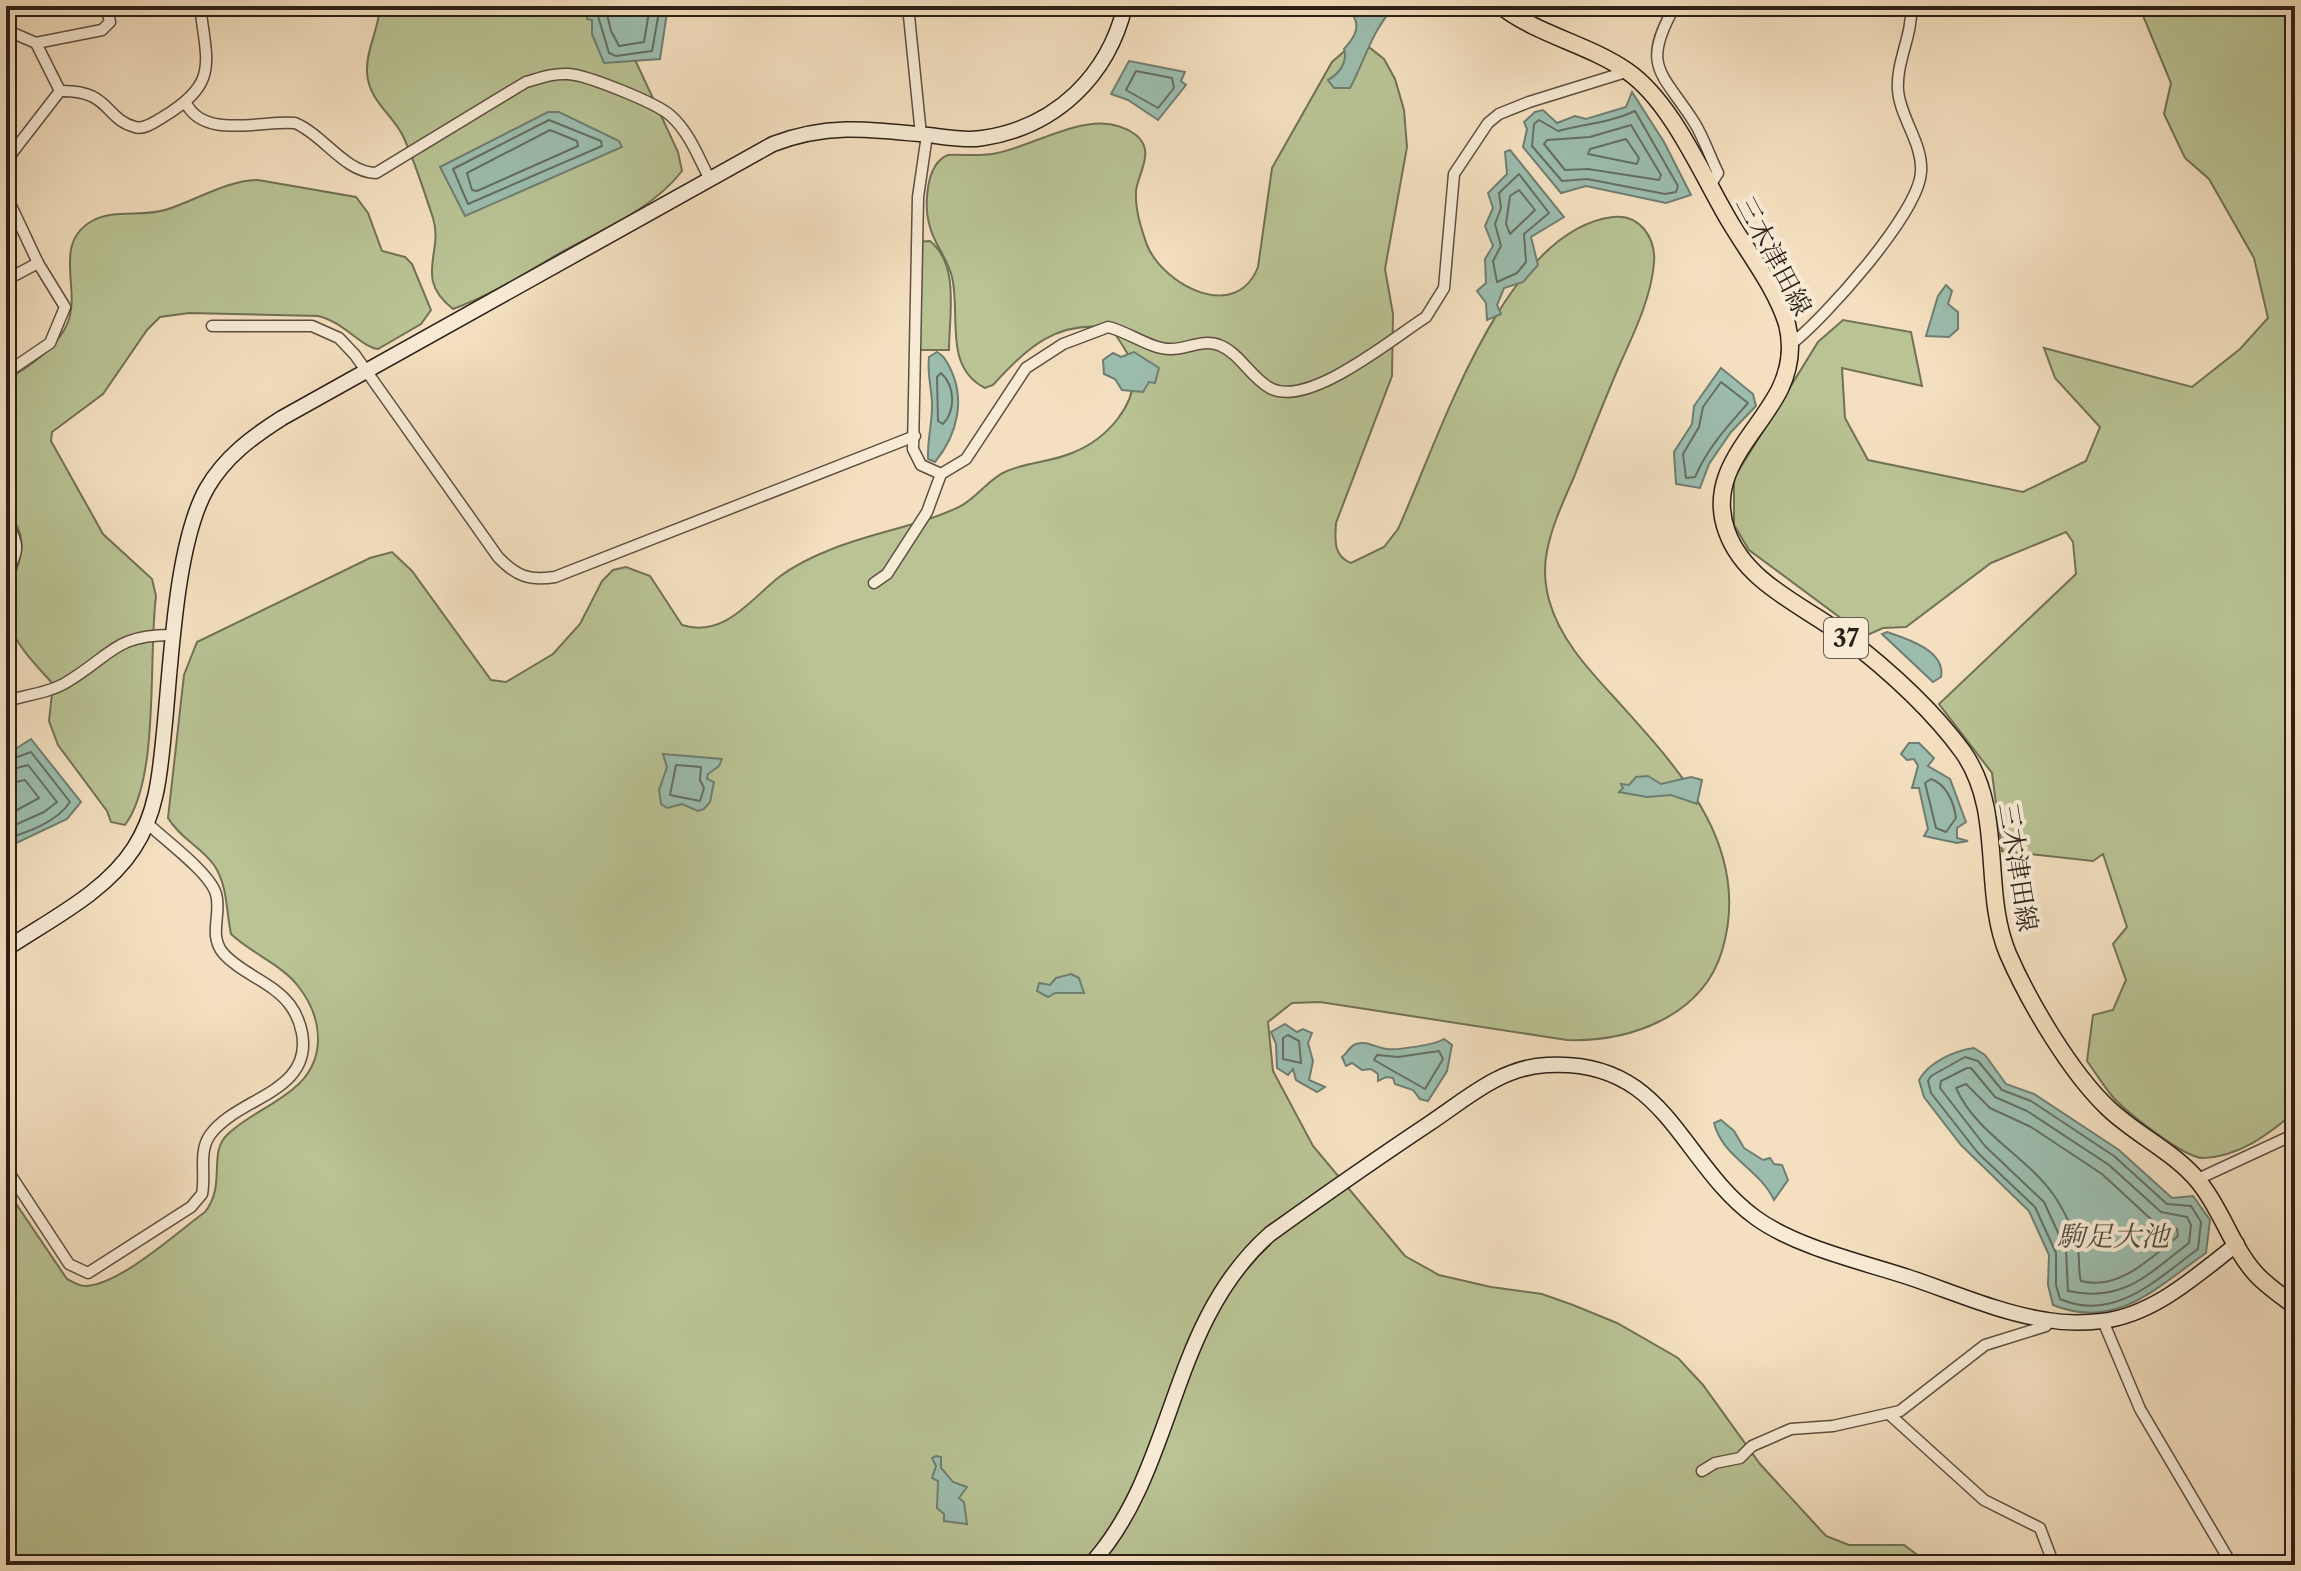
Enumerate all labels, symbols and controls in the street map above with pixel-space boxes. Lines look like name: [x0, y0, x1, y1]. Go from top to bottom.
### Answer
street label: 三木津田線: [1729, 191, 1819, 321]
road number: 37: [1824, 618, 1868, 658]
street label: 三木津田線: [1992, 800, 2044, 934]
water label: 駒足大池: [2057, 1219, 2172, 1253]

